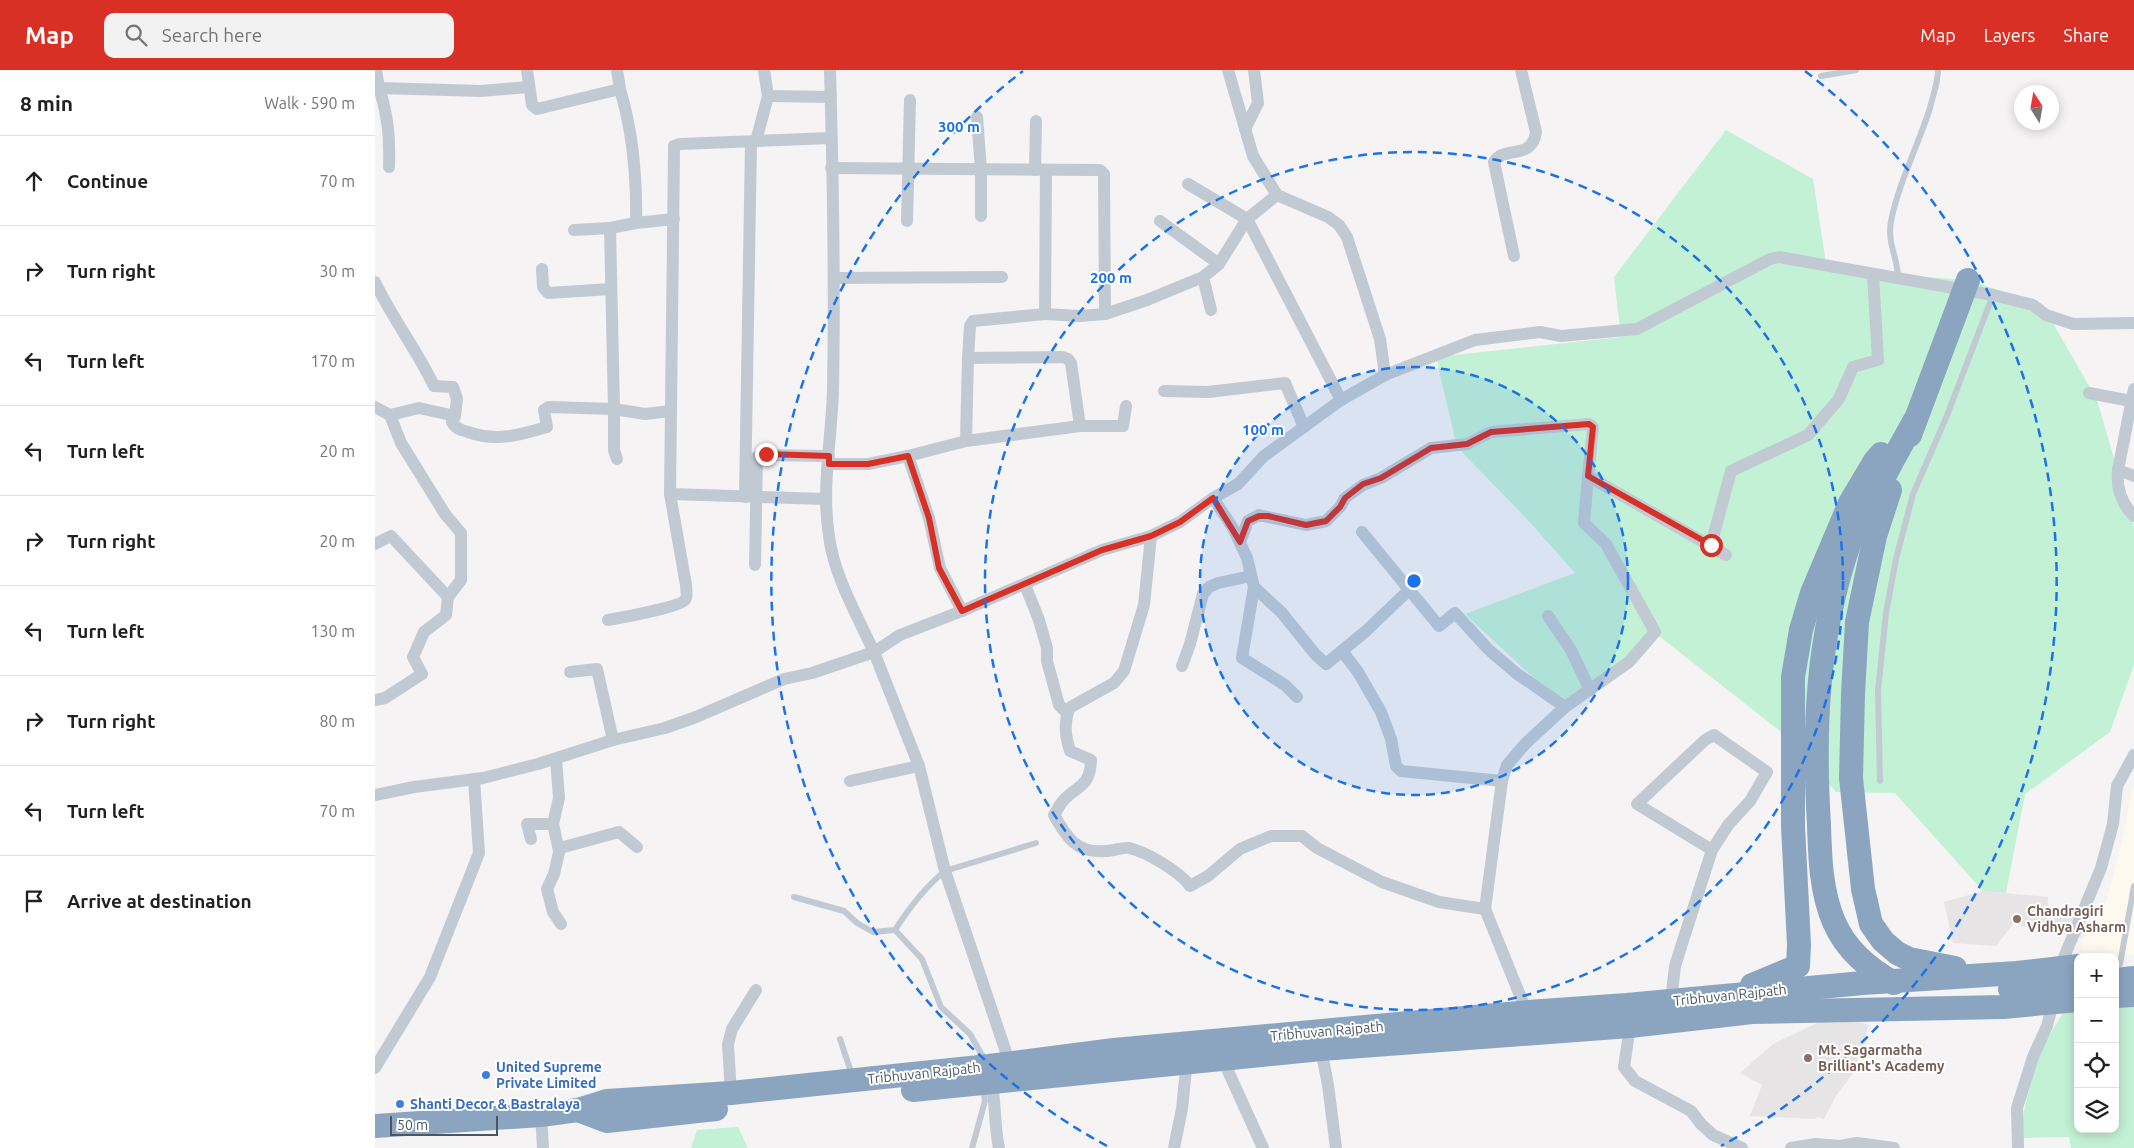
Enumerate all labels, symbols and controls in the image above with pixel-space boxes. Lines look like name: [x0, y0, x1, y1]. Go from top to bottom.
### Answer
search box: [104, 13, 454, 58]
icon: search: [122, 21, 150, 49]
text: Map: [25, 22, 74, 49]
text: Search here: [162, 24, 262, 46]
text: Map: [1920, 25, 1956, 45]
text: Layers: [1984, 25, 2035, 45]
text: Share: [2063, 25, 2109, 45]
north arrow: [2014, 85, 2059, 130]
text: 8 min: [20, 91, 73, 115]
text: Walk · 590 m: [264, 94, 355, 112]
text: 300 m: [938, 118, 980, 135]
icon: ahead: [20, 167, 48, 195]
text: Continue: [67, 170, 148, 192]
text: 70 m: [319, 172, 355, 190]
icon: right: [20, 257, 48, 285]
text: Turn right: [67, 260, 155, 282]
text: 30 m: [319, 262, 355, 280]
text: 200 m: [1090, 269, 1132, 286]
icon: left: [20, 347, 48, 375]
text: Turn left: [67, 350, 145, 372]
text: 170 m: [310, 352, 355, 370]
text: 100 m: [1242, 421, 1284, 438]
icon: left: [20, 437, 48, 465]
text: Turn left: [67, 440, 145, 462]
text: 20 m: [319, 442, 355, 460]
route end: [755, 443, 778, 466]
icon: right: [20, 527, 48, 555]
text: Turn right: [67, 530, 155, 552]
text: 20 m: [319, 532, 355, 550]
route start: [1700, 534, 1723, 557]
centre of rings: [1405, 572, 1423, 590]
icon: left: [20, 617, 48, 645]
text: Turn left: [67, 620, 145, 642]
text: 130 m: [310, 622, 355, 640]
icon: right: [20, 707, 48, 735]
text: Turn right: [67, 710, 155, 732]
text: 80 m: [319, 712, 355, 730]
icon: left: [20, 797, 48, 825]
text: Turn left: [67, 800, 145, 822]
text: 70 m: [319, 802, 355, 820]
icon: arrive: [20, 887, 48, 915]
text: Arrive at destination: [67, 890, 252, 912]
place label: Chandragiri Vidhya Asharm: [2027, 903, 2126, 935]
marker: Chandragiri Vidhya Asharm: [2011, 913, 2023, 925]
map controls: [2074, 953, 2119, 1133]
button: +: [2074, 953, 2119, 998]
street label: Tribhuvan Rajpath: [1673, 981, 1787, 1009]
button: −: [2074, 998, 2119, 1043]
street label: Tribhuvan Rajpath: [1270, 1018, 1384, 1044]
place label: Mt. Sagarmatha Brilliant's Academy: [1818, 1042, 1945, 1074]
button: locate: [2074, 1043, 2119, 1088]
marker: Mt. Sagarmatha Brilliant's Academy: [1802, 1052, 1814, 1064]
place label: United Supreme Private Limited: [496, 1059, 602, 1091]
street label: Tribhuvan Rajpath: [867, 1059, 981, 1087]
marker: United Supreme Private Limited: [480, 1069, 492, 1081]
button: layers: [2074, 1088, 2119, 1133]
place label: Shanti Decor & Bastralaya: [410, 1096, 580, 1112]
marker: Shanti Decor & Bastralaya: [394, 1098, 406, 1110]
scale bar: [390, 1113, 497, 1136]
text: 50 m: [397, 1117, 428, 1133]

